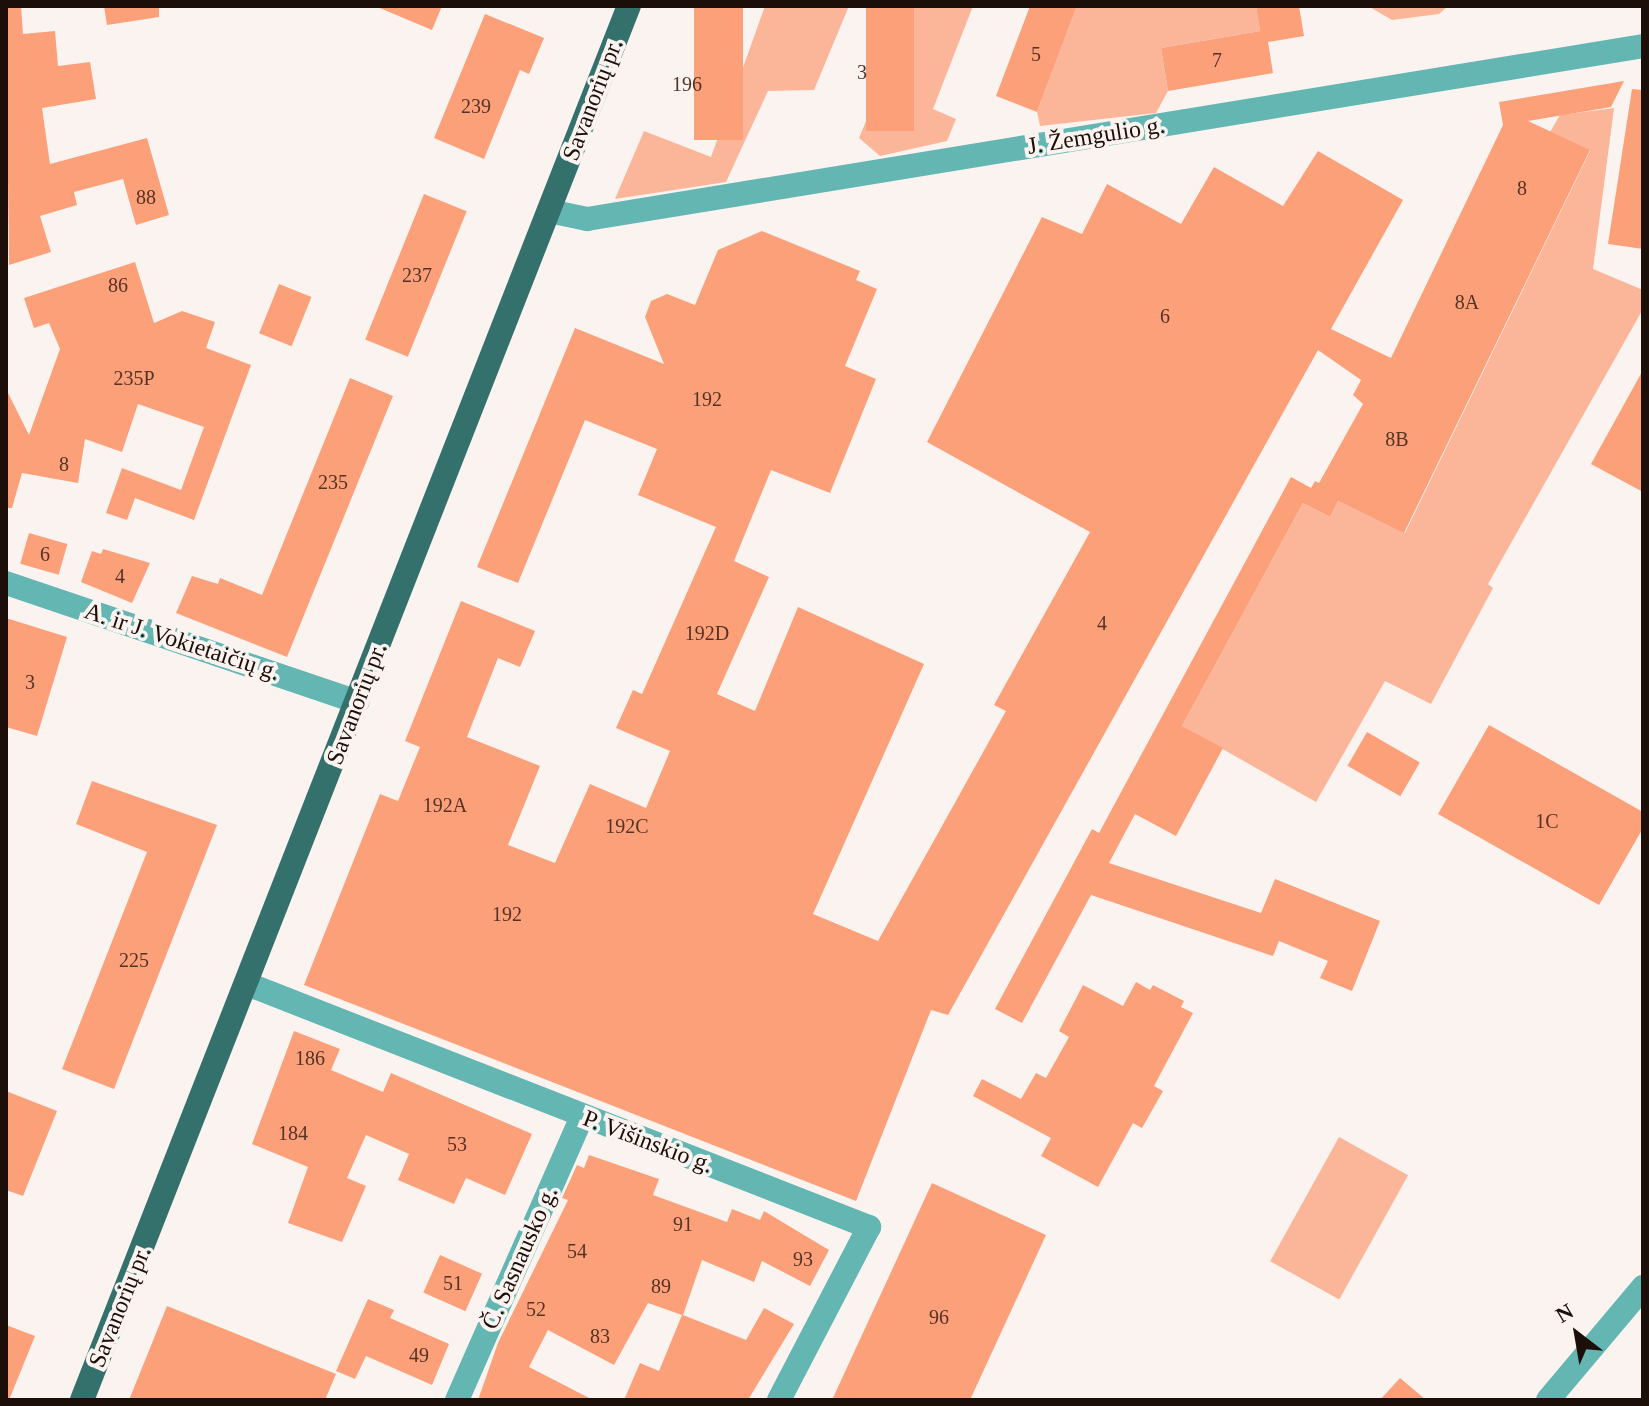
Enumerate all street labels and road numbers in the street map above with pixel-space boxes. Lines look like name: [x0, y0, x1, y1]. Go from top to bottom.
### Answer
street label: Savanorių pr.: [557, 35, 629, 165]
street label: J. Žemgulio g.: [1025, 111, 1167, 161]
street label: A. ir J. Vokietaičių g.: [80, 597, 284, 687]
street label: Savanorių pr.: [321, 639, 393, 769]
street label: P. Višinskio g.: [579, 1104, 717, 1180]
street label: Č. Sasnausko g.: [476, 1182, 564, 1334]
street label: Savanorių pr.: [83, 1242, 157, 1372]

